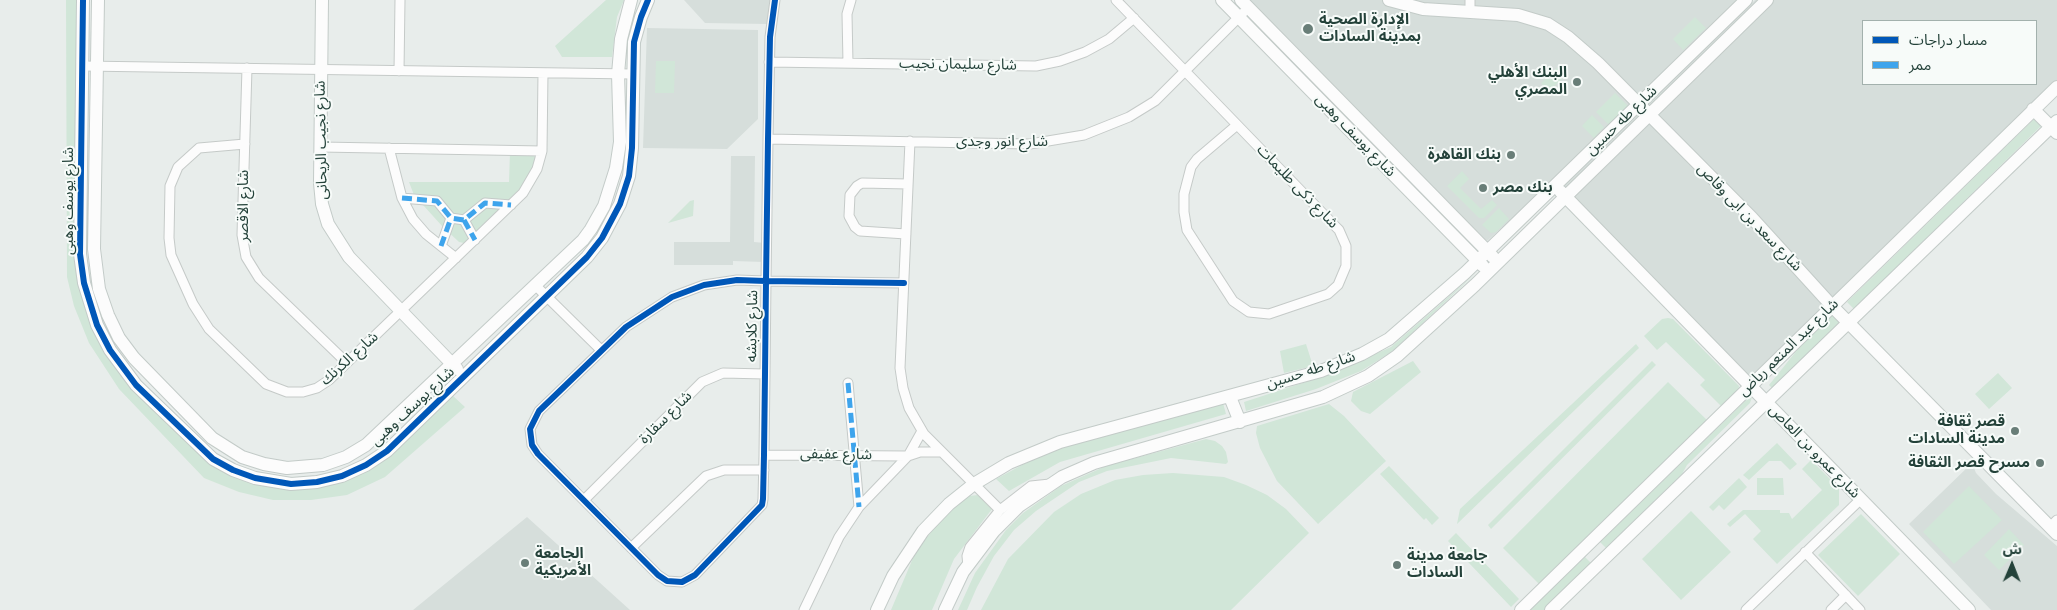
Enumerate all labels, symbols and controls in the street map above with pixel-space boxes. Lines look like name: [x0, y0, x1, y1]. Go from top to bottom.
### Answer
place label: الإدارة الصحية بمدينة السادات: [1319, 11, 1421, 46]
legend: [1862, 20, 2037, 85]
marker: الإدارة الصحية بمدينة السادات: [1301, 22, 1315, 36]
text: مسار دراجات: [1909, 30, 1987, 50]
street label: شارع سليمان نجيب: [899, 55, 1017, 75]
text: ممر: [1909, 55, 1932, 75]
place label: البنك الأهلي المصري: [1488, 64, 1567, 99]
marker: البنك الأهلي المصري: [1571, 76, 1583, 88]
street label: شارع نجيب الريحانى: [312, 80, 332, 200]
street label: شارع طه حسين: [1582, 82, 1662, 160]
street label: شارع يوسف وهبى: [1311, 91, 1399, 181]
street label: شارع انور وجدى: [956, 133, 1048, 151]
street label: شارع ذكى طليمات: [1252, 141, 1342, 233]
place label: بنك القاهرة: [1428, 146, 1501, 164]
street label: شارع يوسف وهبى: [60, 147, 78, 255]
marker: بنك القاهرة: [1505, 149, 1517, 161]
street label: شارع سعد بن ابى وقاص: [1693, 160, 1805, 276]
street label: شارع الاقصر: [235, 170, 253, 242]
place label: بنك مصر: [1493, 179, 1553, 197]
marker: بنك مصر: [1477, 182, 1489, 194]
street label: شارع كلابشه: [743, 290, 763, 362]
street label: شارع عبد المنعم رياض: [1735, 296, 1843, 400]
street label: شارع الكرنك: [317, 328, 383, 390]
street label: شارع طه حسين: [1264, 348, 1358, 394]
street label: شارع يوسف وهبى: [367, 364, 459, 450]
street label: شارع سقارة: [636, 388, 696, 448]
street label: شارع عمرو بن العاص: [1764, 401, 1864, 503]
place label: قصر ثقافة مدينة السادات: [1908, 413, 2005, 448]
marker: قصر ثقافة مدينة السادات: [2009, 425, 2021, 437]
street label: شارع عفيفى: [800, 445, 872, 465]
place label: مسرح قصر الثقافة: [1908, 454, 2030, 472]
marker: مسرح قصر الثقافة: [2034, 457, 2046, 469]
north arrow: [1987, 540, 2037, 590]
text: ش: [2003, 540, 2022, 559]
place label: الجامعة الأمريكية: [535, 545, 591, 580]
place label: جامعة مدينة السادات: [1407, 547, 1487, 582]
marker: الجامعة الأمريكية: [519, 557, 531, 569]
marker: جامعة مدينة السادات: [1391, 559, 1403, 571]

